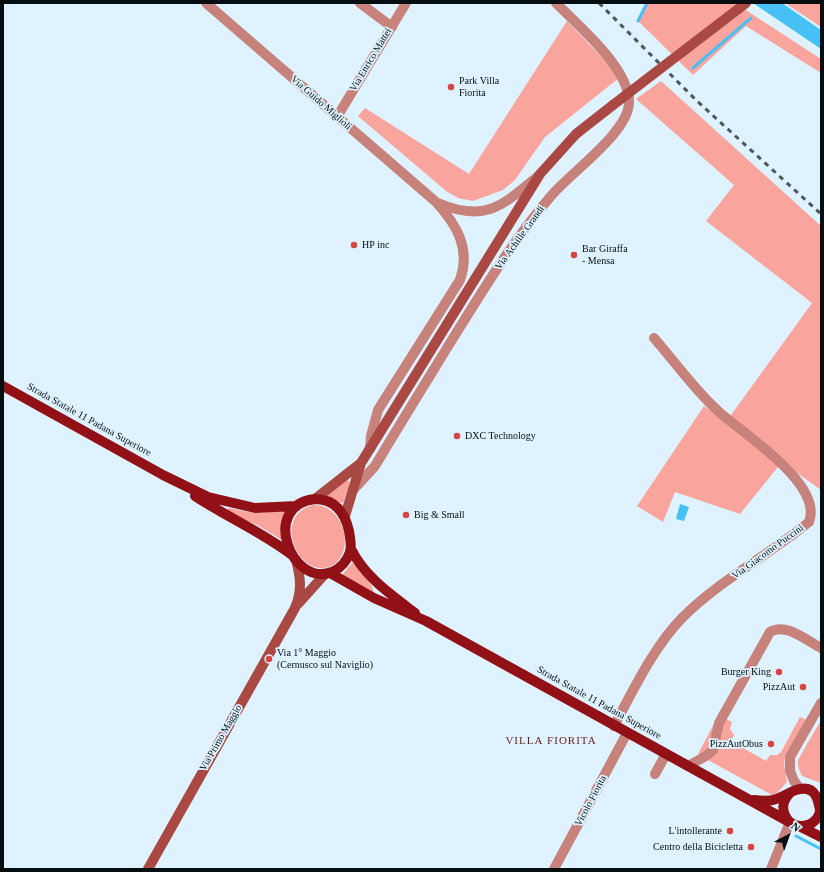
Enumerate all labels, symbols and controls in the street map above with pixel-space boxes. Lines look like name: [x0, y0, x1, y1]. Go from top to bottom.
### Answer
street label: Via Enrico Mattei: [347, 26, 395, 94]
street label: Via Guido Miglioli: [288, 73, 354, 133]
place label: Park Villa Fiorita: [459, 75, 499, 98]
marker: Park Villa Fiorita: [446, 82, 456, 92]
street label: Via Achille Grandi: [493, 204, 547, 272]
place label: HP inc: [362, 239, 390, 251]
marker: HP inc: [349, 240, 359, 250]
place label: Bar Giraffa - Mensa: [582, 243, 628, 266]
marker: Bar Giraffa - Mensa: [569, 250, 579, 260]
street label: Strada Statale 11 Padana Superiore: [25, 381, 153, 459]
place label: DXC Technology: [465, 430, 536, 442]
marker: DXC Technology: [452, 431, 462, 441]
place label: Big & Small: [414, 509, 465, 521]
marker: Big & Small: [401, 510, 411, 520]
street label: Via Giacomo Puccini: [730, 522, 806, 582]
place label: Via 1° Maggio (Cernusco sul Naviglio): [277, 647, 373, 670]
marker: Via 1° Maggio (Cernusco sul Naviglio): [264, 654, 274, 664]
street label: Strada Statale 11 Padana Superiore: [535, 664, 663, 742]
place label: Burger King: [721, 666, 771, 678]
marker: Burger King: [774, 667, 784, 677]
place label: PizzAut: [763, 681, 795, 693]
marker: PizzAut: [798, 682, 808, 692]
street label: Via Primo Maggio: [197, 703, 245, 773]
district label: VILLA FIORITA: [505, 734, 597, 748]
place label: PizzAutObus: [710, 738, 763, 750]
marker: PizzAutObus: [766, 739, 776, 749]
street label: Vicolo Fiorita: [573, 774, 609, 828]
north arrow: [768, 816, 808, 856]
text: N: [789, 820, 803, 834]
place label: L'intollerante: [669, 825, 722, 837]
marker: L'intollerante: [725, 826, 735, 836]
place label: Centro della Bicicletta: [653, 841, 743, 853]
marker: Centro della Bicicletta: [746, 842, 756, 852]

